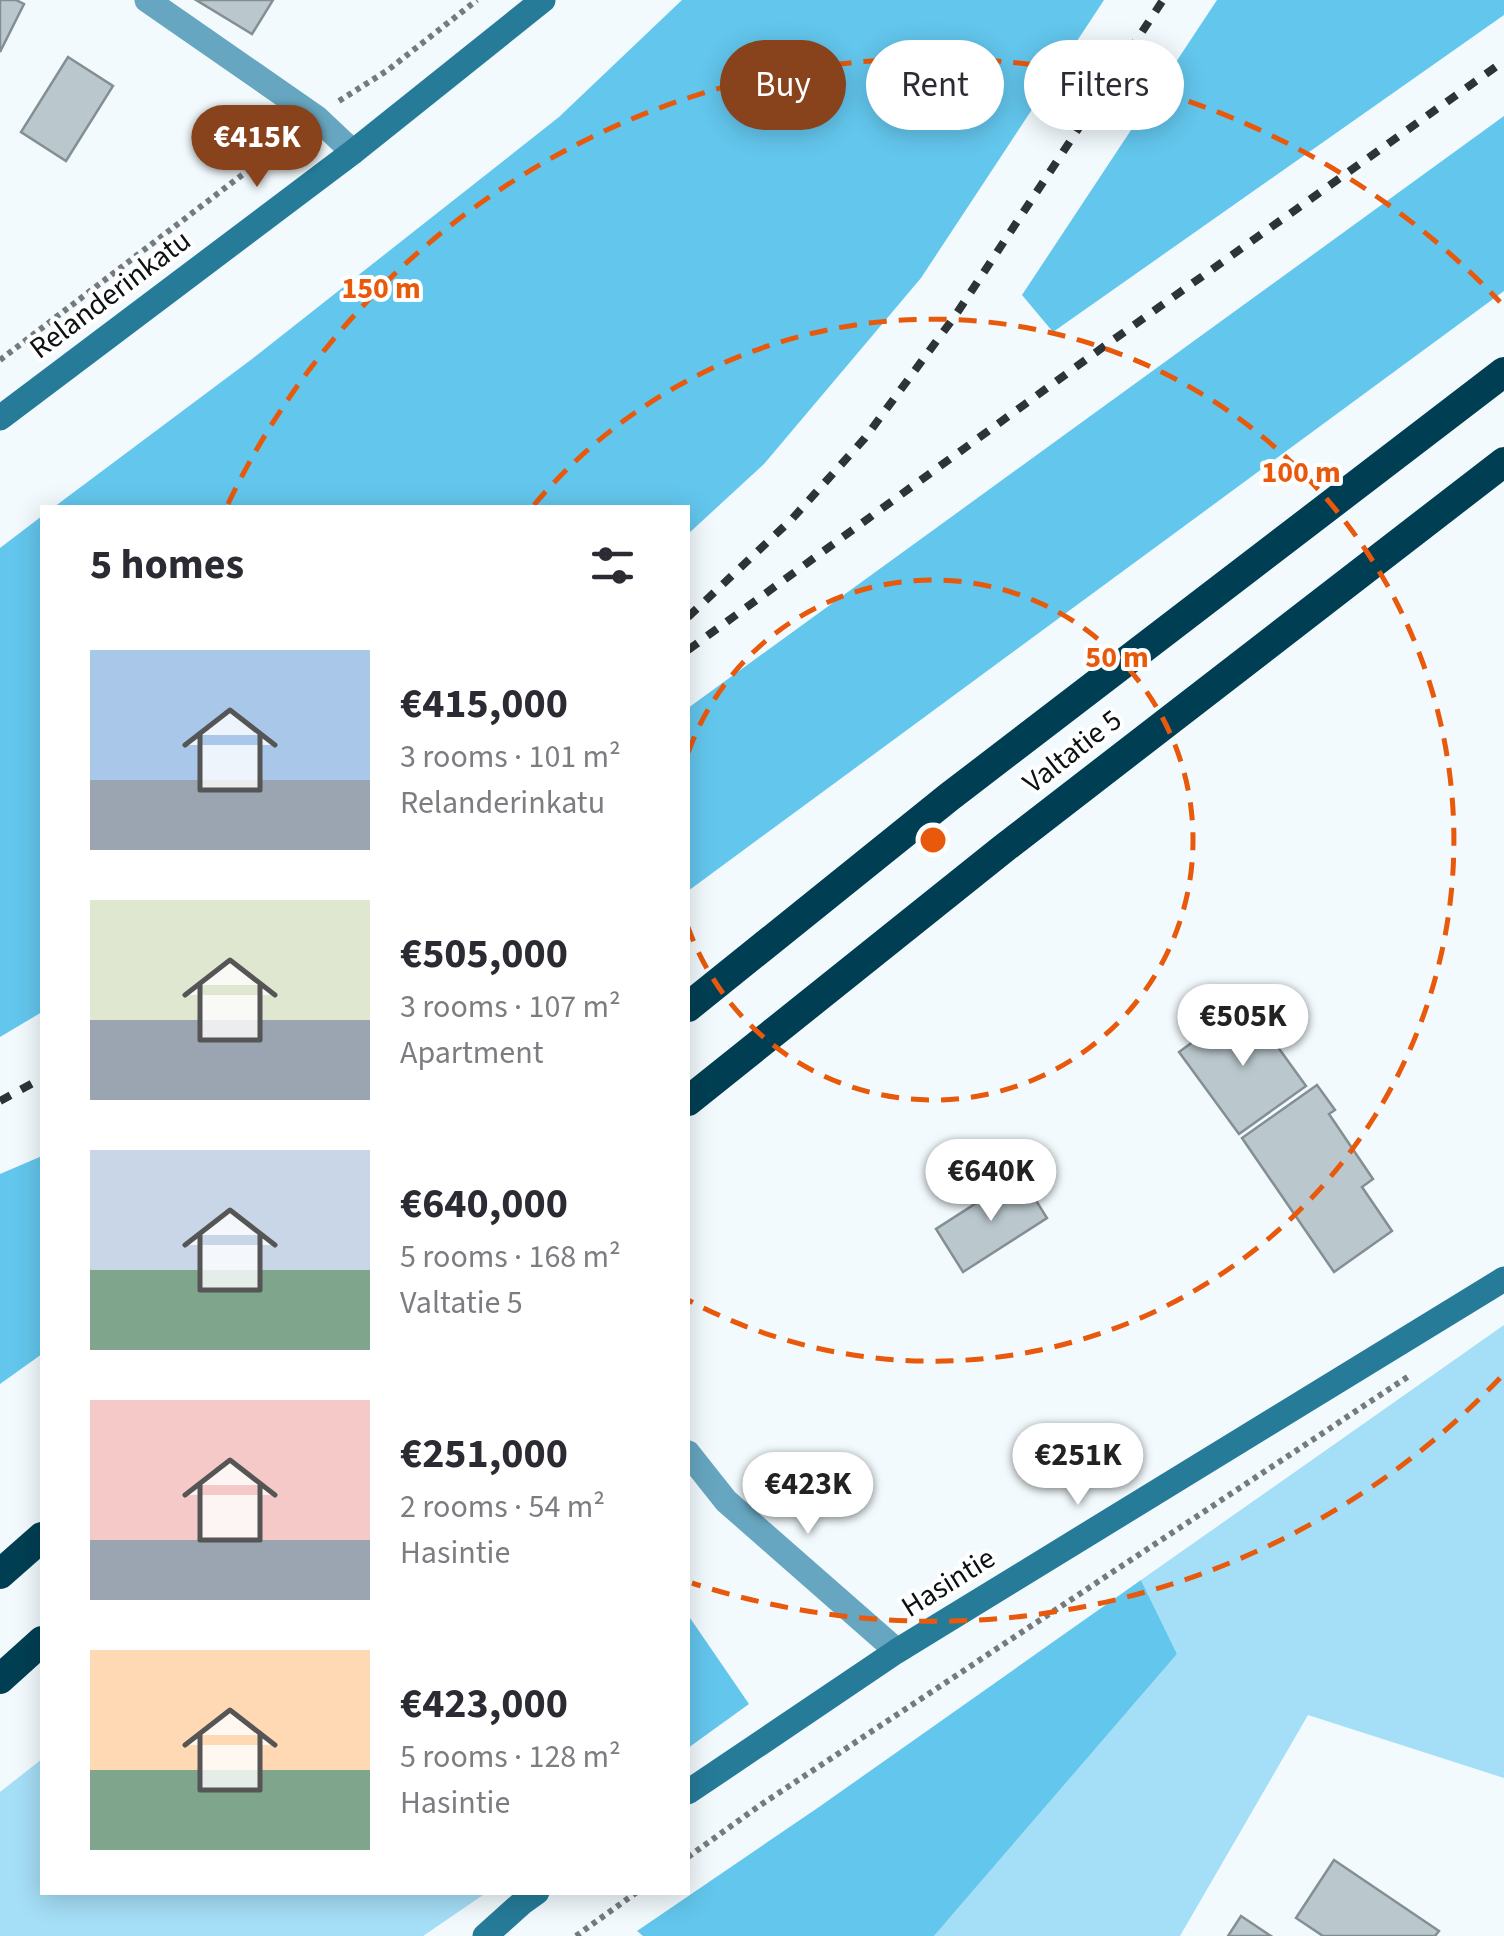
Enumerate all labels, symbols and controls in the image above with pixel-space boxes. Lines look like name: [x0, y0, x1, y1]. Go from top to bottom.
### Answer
chip: Buy: [720, 40, 846, 130]
chip: Rent: [866, 40, 1004, 130]
chip: Filters: [1024, 40, 1184, 130]
pin: €415K: [187, 105, 327, 190]
text: €415K: [213, 114, 301, 160]
street label: Relanderinkatu: [21, 219, 200, 369]
text: 150 m: [341, 267, 421, 310]
text: 100 m: [1261, 451, 1341, 494]
text: 5 homes: [90, 535, 244, 595]
icon: filters: [585, 538, 640, 593]
text: 50 m: [1085, 636, 1149, 679]
text: €415,000: [400, 674, 568, 734]
icon: home: [170, 690, 290, 810]
street label: Valtatie 5: [1014, 699, 1131, 804]
text: 3 rooms · 101 m²: [400, 734, 621, 780]
text: Relanderinkatu: [400, 780, 605, 826]
centre of rings: [915, 822, 951, 858]
text: €505,000: [400, 924, 568, 984]
icon: home: [170, 940, 290, 1060]
text: 3 rooms · 107 m²: [400, 984, 621, 1030]
pin: €505K: [1173, 984, 1313, 1069]
text: €505K: [1199, 993, 1287, 1039]
text: Apartment: [400, 1030, 543, 1076]
pin: €640K: [921, 1139, 1061, 1224]
text: €640K: [947, 1148, 1035, 1194]
text: €640,000: [400, 1174, 568, 1234]
icon: home: [170, 1190, 290, 1310]
text: 5 rooms · 168 m²: [400, 1234, 621, 1280]
text: Valtatie 5: [400, 1280, 523, 1326]
pin: €251K: [1008, 1423, 1148, 1508]
text: €251,000: [400, 1424, 568, 1484]
text: €251K: [1034, 1432, 1122, 1478]
icon: home: [170, 1440, 290, 1560]
pin: €423K: [738, 1452, 878, 1537]
text: €423K: [764, 1461, 852, 1507]
text: 2 rooms · 54 m²: [400, 1484, 605, 1530]
text: Hasintie: [400, 1530, 510, 1576]
street label: Hasintie: [893, 1537, 1004, 1628]
text: €423,000: [400, 1674, 568, 1734]
icon: home: [170, 1690, 290, 1810]
text: 5 rooms · 128 m²: [400, 1734, 621, 1780]
text: Hasintie: [400, 1780, 510, 1826]

